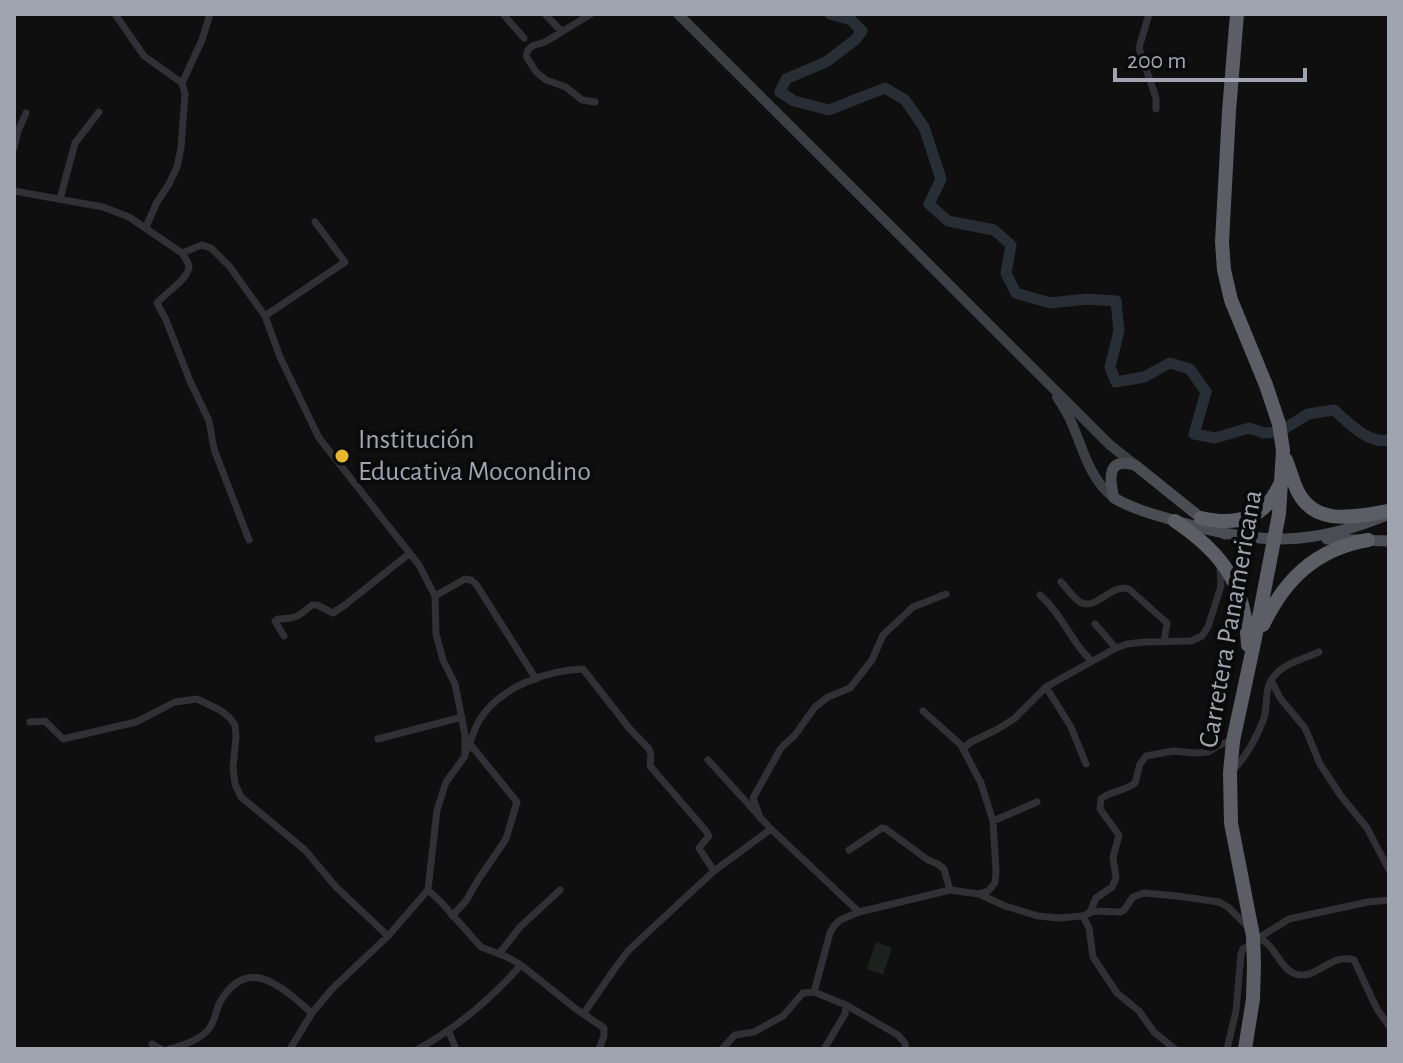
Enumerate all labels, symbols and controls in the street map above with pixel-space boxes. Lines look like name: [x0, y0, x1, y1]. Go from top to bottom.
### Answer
scale bar: [1115, 32, 1305, 82]
text: 200 m: [1127, 49, 1186, 73]
place label: Institución Educativa Mocondino: [358, 426, 591, 486]
marker: Institución Educativa Mocondino: [333, 447, 351, 465]
street label: Carretera Panamericana: [1195, 488, 1267, 750]

